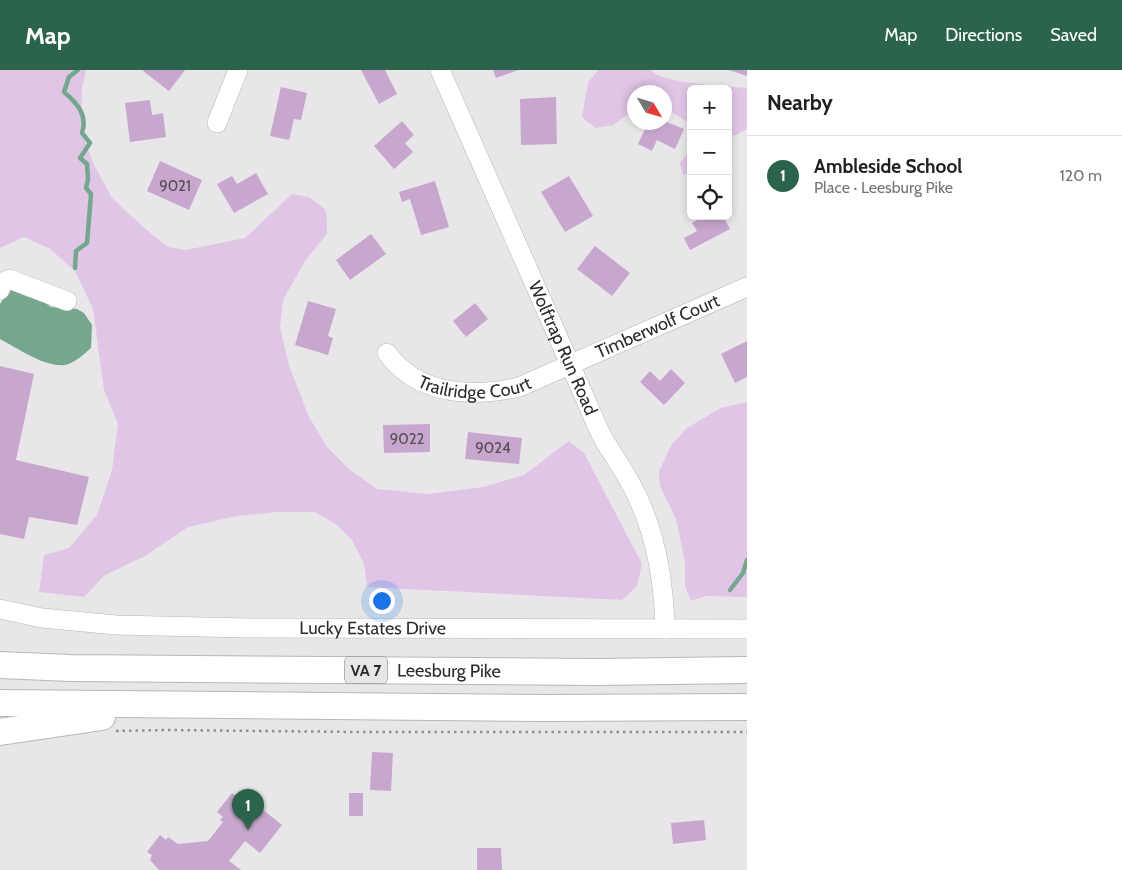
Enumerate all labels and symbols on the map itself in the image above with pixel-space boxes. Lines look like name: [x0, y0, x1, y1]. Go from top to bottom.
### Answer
north arrow: [627, 85, 672, 130]
house number: 9021: [159, 177, 191, 195]
street label: Wolftrap Run Road: [524, 278, 602, 418]
street label: Timberwolf Court: [592, 289, 723, 363]
street label: Trailridge Court: [415, 371, 535, 404]
house number: 9022: [390, 430, 424, 448]
house number: 9024: [475, 439, 511, 457]
your location: [369, 588, 395, 614]
street label: Lucky Estates Drive: [299, 617, 446, 639]
road number: VA 7: [345, 656, 387, 684]
street label: Leesburg Pike: [397, 659, 501, 682]
pin: 1: [232, 789, 264, 830]

